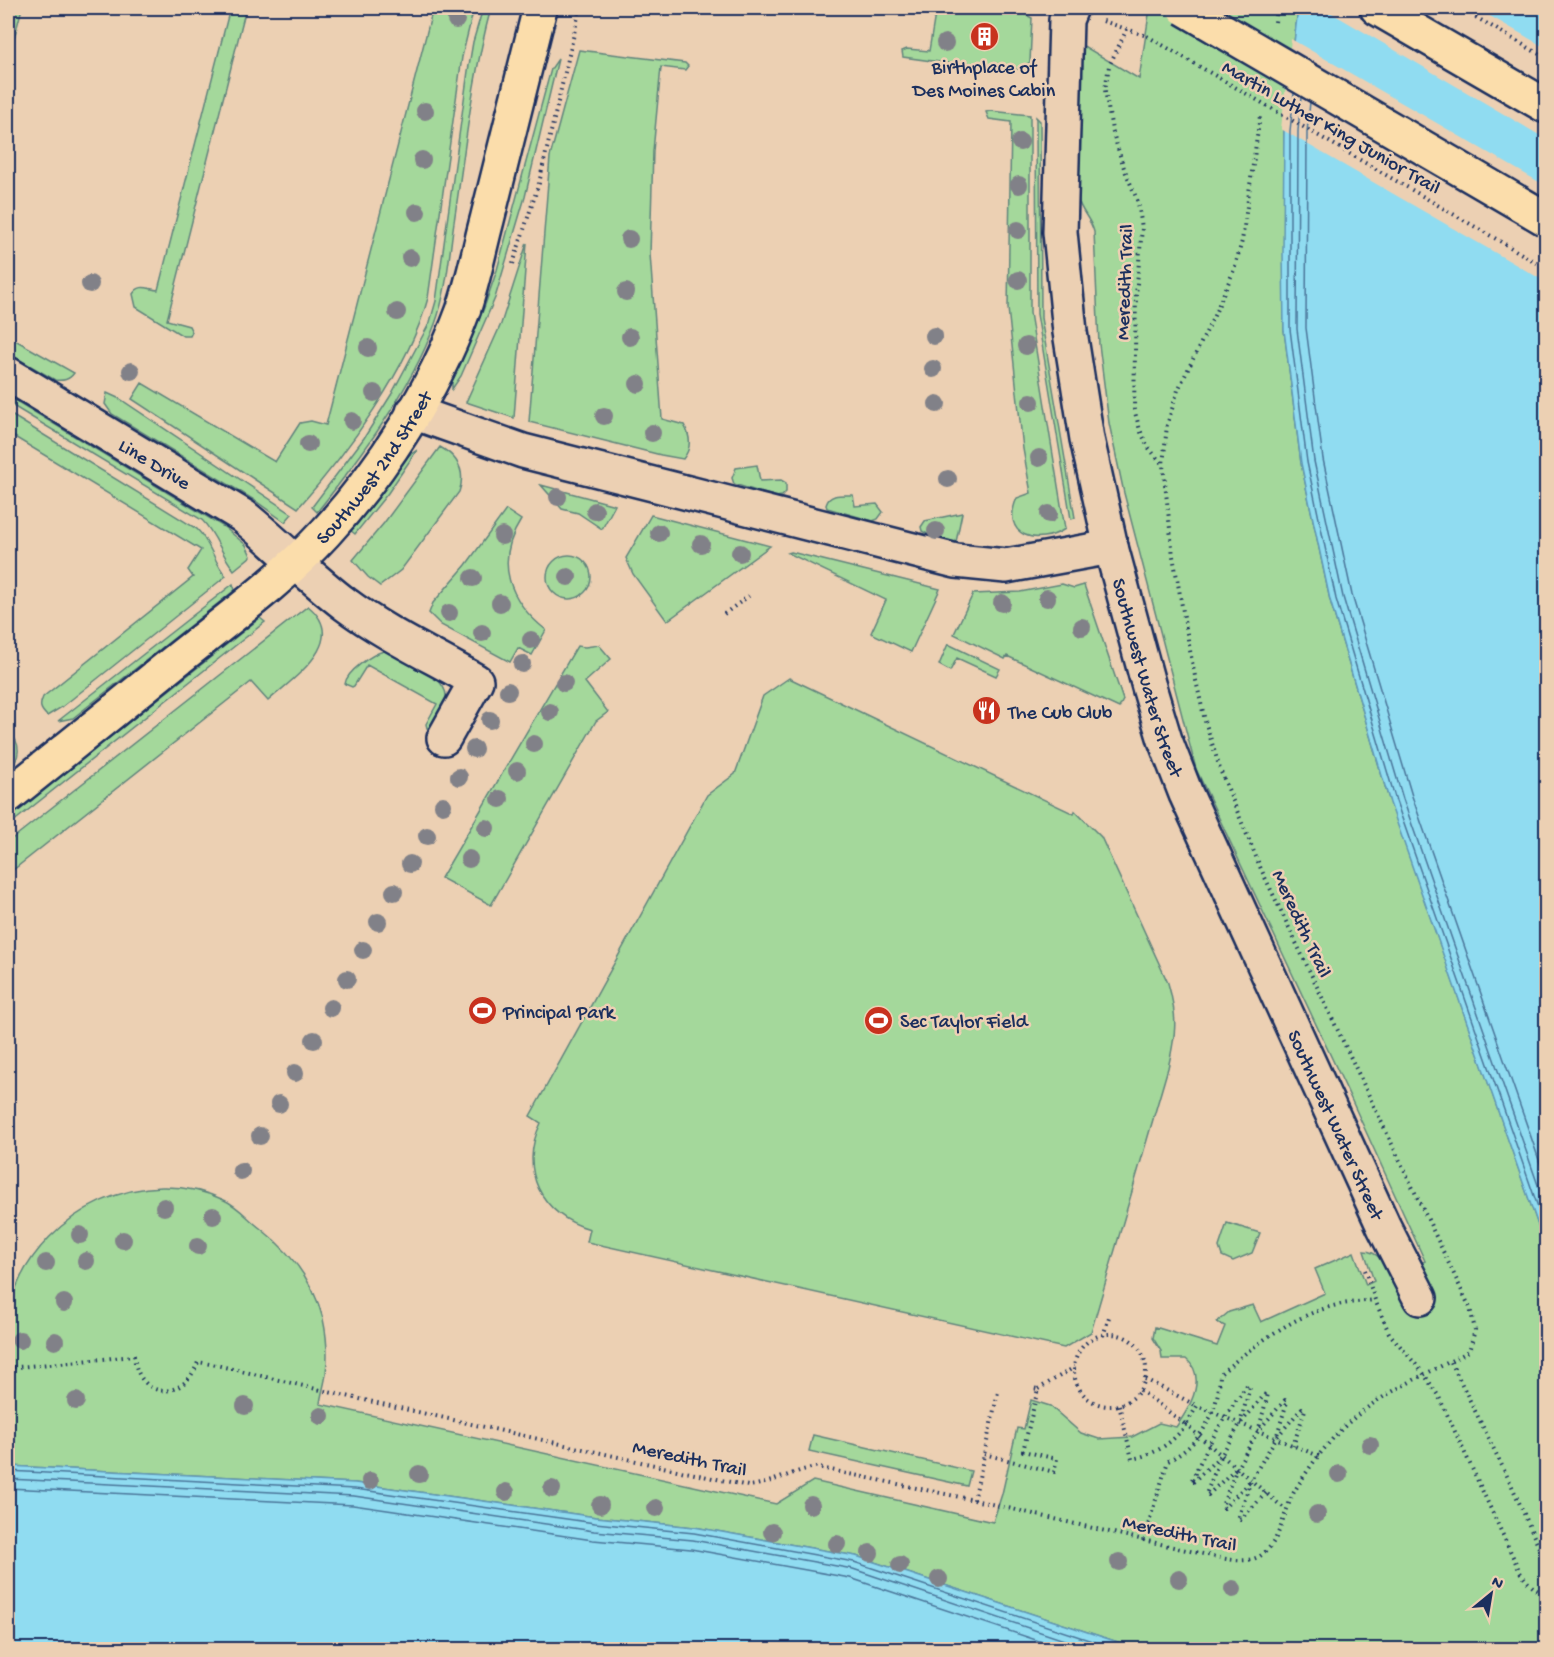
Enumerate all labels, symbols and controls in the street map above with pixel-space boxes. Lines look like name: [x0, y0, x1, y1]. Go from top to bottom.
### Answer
building icon: Birthplace of Des Moines Cabin: [968, 20, 1000, 52]
street label: Martin Luther King Junior Trail: [1217, 57, 1443, 201]
place label: Birthplace of Des Moines Cabin: [911, 58, 1056, 104]
street label: Meredith Trail: [1113, 224, 1140, 340]
street label: Southwest 2nd Street: [312, 387, 440, 550]
street label: Line Drive: [113, 435, 194, 497]
street label: Southwest Water Street: [1105, 576, 1187, 783]
restaurant icon: The Cub Club: [971, 695, 1003, 727]
place label: The Cub Club: [1007, 703, 1113, 726]
street label: Meredith Trail: [1265, 867, 1335, 982]
sports icon: Principal Park: [466, 995, 498, 1027]
place label: Principal Park: [502, 1003, 616, 1026]
sports icon: Sec Taylor Field: [863, 1004, 895, 1036]
place label: Sec Taylor Field: [900, 1012, 1030, 1035]
street label: Southwest Water Street: [1281, 1027, 1388, 1226]
street label: Meredith Trail: [630, 1437, 748, 1484]
street label: Meredith Trail: [1120, 1512, 1238, 1559]
north arrow: [1461, 1564, 1521, 1624]
text: N: [1487, 1573, 1506, 1595]

